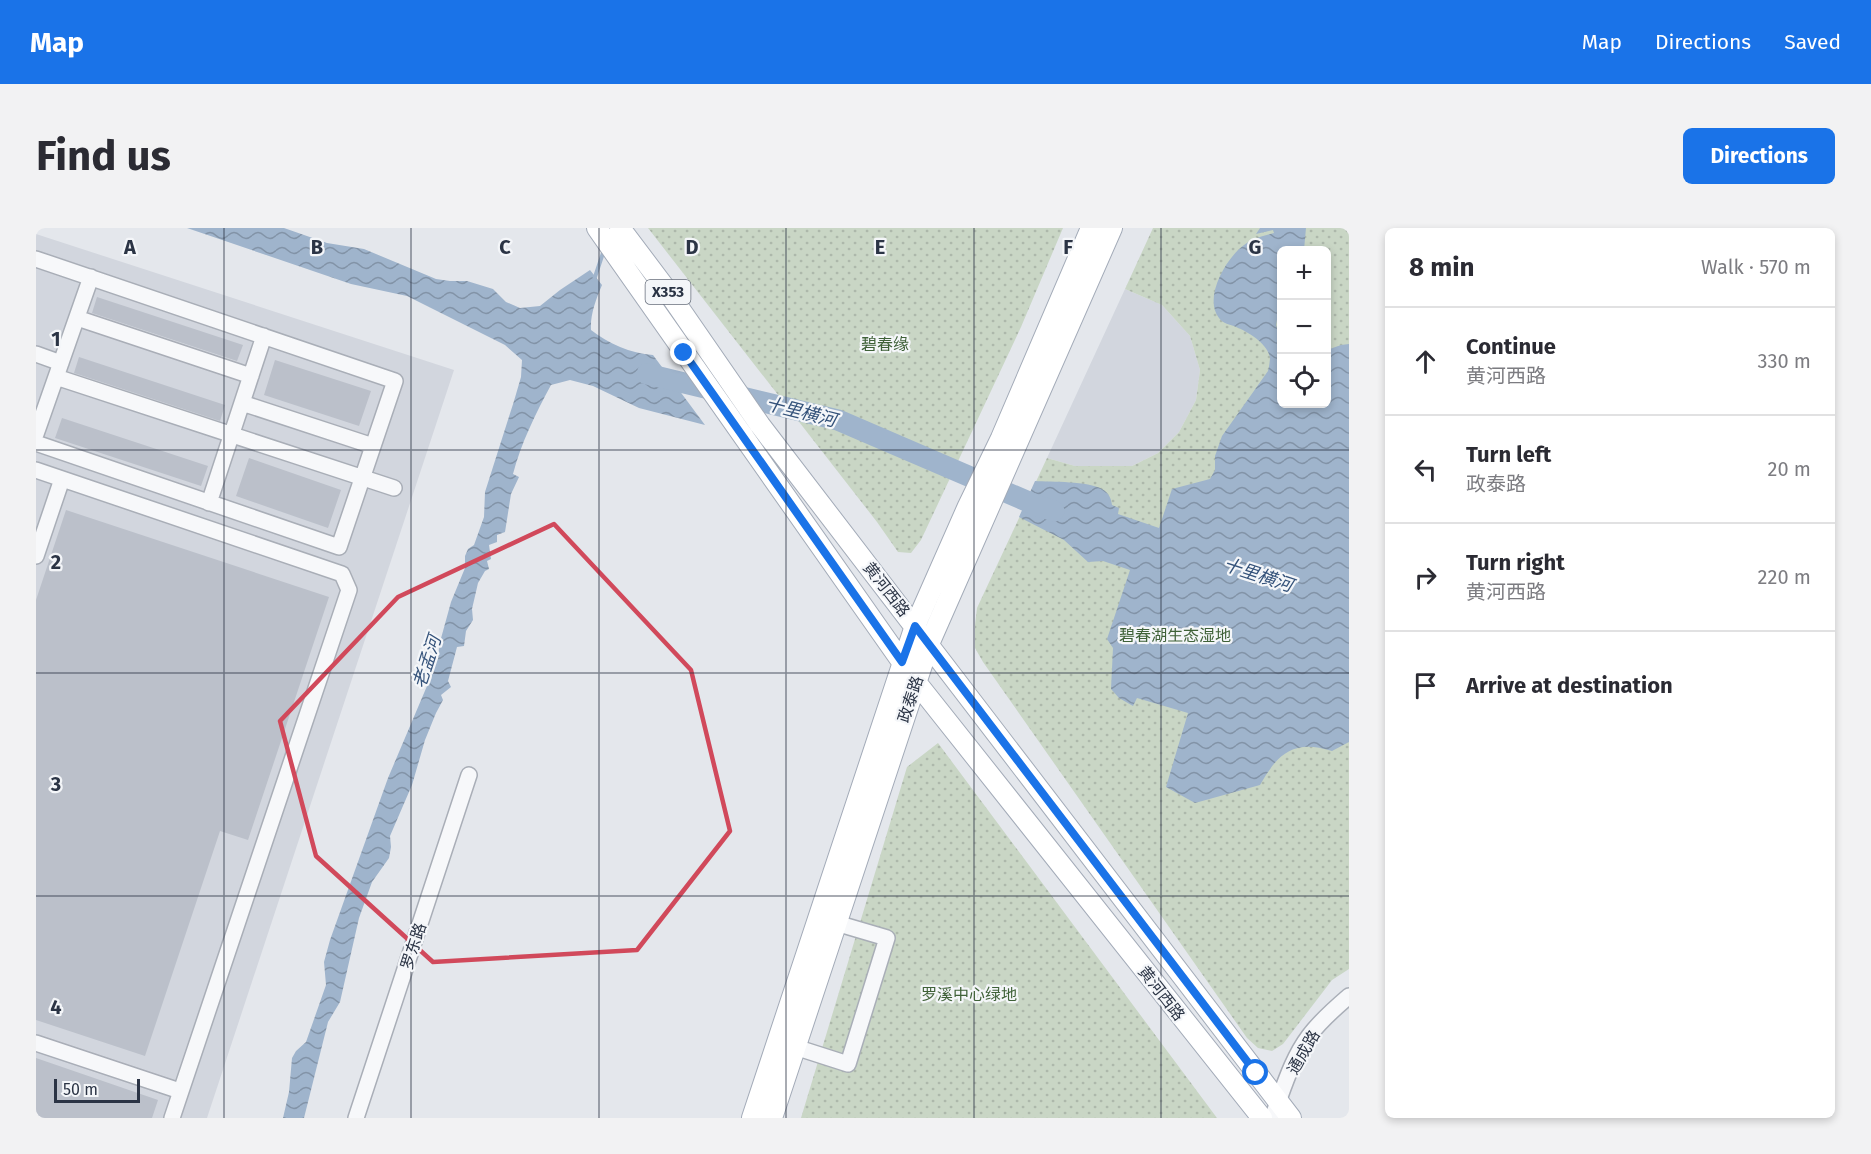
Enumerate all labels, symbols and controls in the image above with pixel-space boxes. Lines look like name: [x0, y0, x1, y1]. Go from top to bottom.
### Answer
text: Map: [30, 26, 84, 59]
text: Map: [1582, 29, 1622, 55]
text: Directions: [1655, 29, 1751, 55]
text: Saved: [1784, 29, 1841, 55]
button: Directions: [1683, 128, 1835, 184]
text: Find us: [36, 131, 171, 181]
text: A: [123, 235, 137, 259]
text: B: [311, 235, 323, 259]
text: C: [499, 235, 511, 259]
text: D: [685, 235, 699, 259]
text: E: [875, 235, 885, 259]
text: F: [1063, 235, 1073, 259]
text: G: [1249, 235, 1261, 259]
map controls: [1277, 246, 1331, 408]
button: +: [1277, 246, 1331, 300]
text: 8 min: [1409, 252, 1475, 283]
text: Walk · 570 m: [1701, 255, 1811, 279]
road number: X353: [646, 280, 690, 304]
button: −: [1277, 300, 1331, 354]
text: 1: [51, 327, 61, 351]
text: Continue: [1466, 333, 1556, 360]
park label: 碧春缘: [861, 335, 909, 354]
route end: [670, 339, 696, 365]
icon: ahead: [1409, 345, 1442, 378]
text: 330 m: [1757, 349, 1811, 373]
button: locate: [1277, 354, 1331, 408]
text: 黄河西路: [1466, 364, 1546, 388]
water label: 十里横河: [763, 393, 842, 432]
text: Turn left: [1466, 441, 1551, 468]
icon: left: [1409, 453, 1442, 486]
text: 20 m: [1768, 457, 1811, 481]
text: 政泰路: [1466, 472, 1526, 496]
text: Turn right: [1466, 549, 1565, 576]
text: 2: [51, 550, 61, 574]
water label: 十里横河: [1220, 553, 1298, 598]
street label: 黄河西路: [859, 558, 914, 620]
icon: right: [1409, 561, 1442, 594]
text: 220 m: [1758, 565, 1811, 589]
text: 黄河西路: [1466, 580, 1546, 604]
park label: 碧春湖生态湿地: [1119, 626, 1231, 645]
water label: 老孟河: [408, 630, 447, 691]
icon: arrive: [1409, 669, 1442, 702]
text: Arrive at destination: [1466, 672, 1673, 699]
street label: 政泰路: [894, 673, 927, 725]
text: 3: [50, 772, 61, 796]
street label: 罗东路: [397, 920, 430, 972]
street label: 黄河西路: [1134, 962, 1189, 1024]
park label: 罗溪中心绿地: [921, 985, 1017, 1004]
text: 4: [50, 995, 62, 1019]
street label: 通成路: [1283, 1027, 1324, 1078]
route start: [1242, 1059, 1268, 1085]
scale bar: [54, 1076, 140, 1104]
text: 50 m: [63, 1080, 98, 1099]

